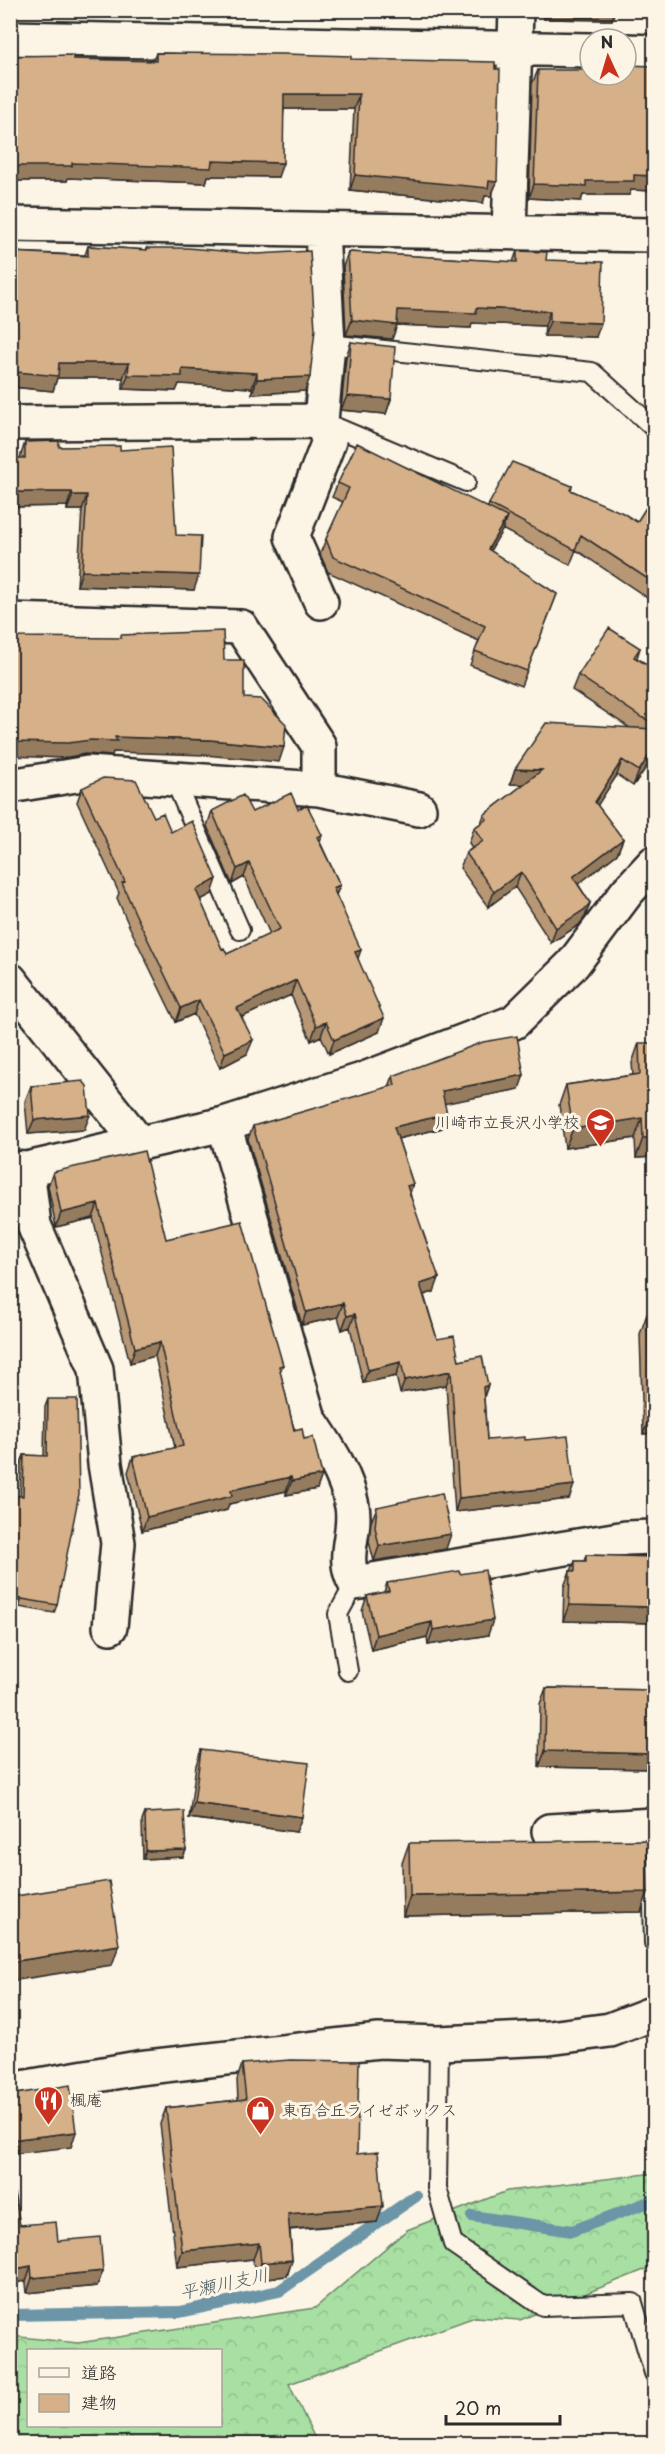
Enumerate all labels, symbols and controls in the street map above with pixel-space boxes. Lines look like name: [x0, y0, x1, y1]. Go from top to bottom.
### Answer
north arrow: [578, 27, 638, 87]
text: N: [600, 29, 614, 53]
school or university icon: 川崎市立長沢小学校: [584, 1106, 616, 1148]
place label: 川崎市立長沢小学校: [435, 1109, 579, 1133]
restaurant icon: 楓庵: [33, 2084, 65, 2126]
place label: 楓庵: [70, 2087, 102, 2111]
shop icon: 東百合丘ライゼボックス: [245, 2094, 277, 2136]
place label: 東百合丘ライゼボックス: [282, 2097, 457, 2121]
water label: 平瀬川支川: [177, 2260, 271, 2305]
legend: [27, 2349, 222, 2427]
text: 道路: [81, 2358, 117, 2385]
text: 建物: [81, 2388, 117, 2415]
scale bar: [446, 2388, 560, 2426]
text: 20 m: [455, 2394, 501, 2421]

